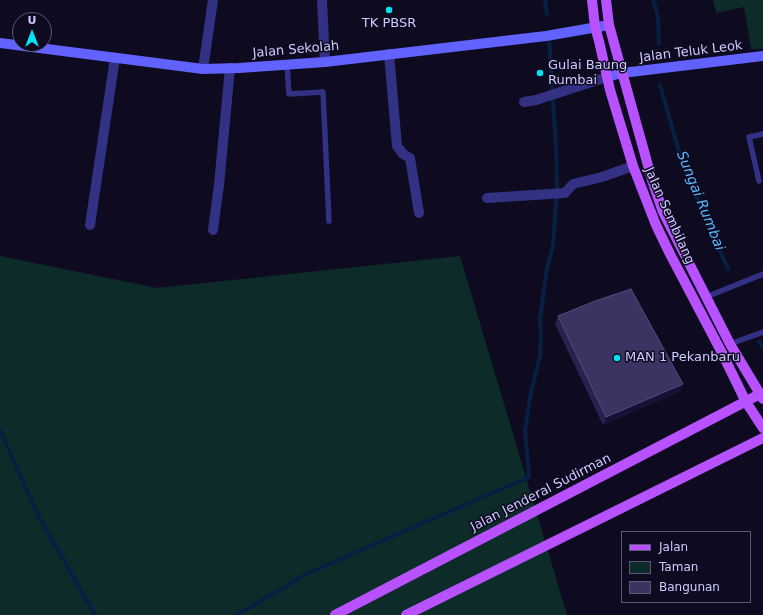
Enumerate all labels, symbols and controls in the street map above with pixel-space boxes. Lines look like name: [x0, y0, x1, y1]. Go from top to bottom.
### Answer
marker: TK PBSR: [384, 5, 394, 15]
north arrow: [12, 12, 52, 52]
text: U: [28, 14, 36, 27]
place label: TK PBSR: [362, 16, 416, 32]
street label: Jalan Sekolah: [252, 38, 340, 62]
street label: Jalan Teluk Leok: [639, 38, 743, 66]
place label: Gulai Baung Rumbai: [548, 58, 627, 89]
marker: Gulai Baung Rumbai: [535, 68, 545, 78]
water label: Sungai Rumbai: [672, 149, 728, 253]
street label: Jalan Sembilang: [641, 165, 697, 267]
place label: MAN 1 Pekanbaru: [625, 350, 740, 366]
marker: MAN 1 Pekanbaru: [612, 353, 622, 363]
street label: Jalan Jenderal Sudirman: [468, 451, 614, 535]
legend: [621, 531, 751, 603]
text: Jalan: [659, 540, 688, 554]
text: Taman: [659, 560, 698, 574]
text: Bangunan: [659, 580, 720, 594]

